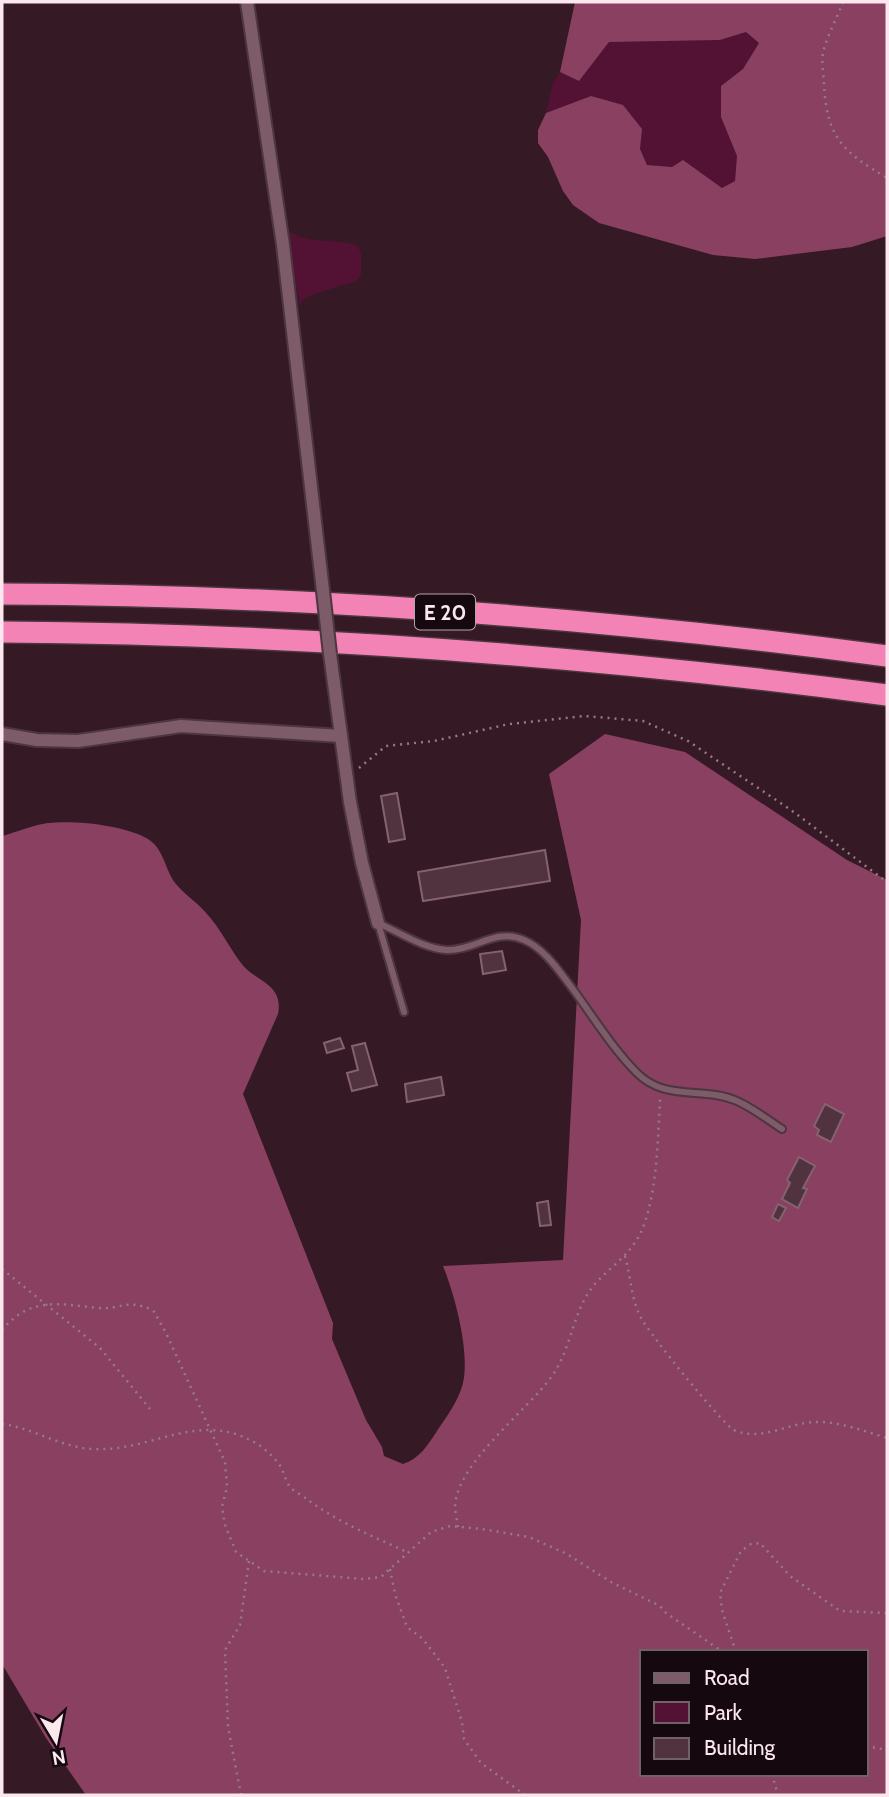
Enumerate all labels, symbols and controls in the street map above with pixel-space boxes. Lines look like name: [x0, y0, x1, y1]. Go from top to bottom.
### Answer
road number: E 20: [415, 594, 475, 630]
legend: [640, 1650, 868, 1776]
text: Road: [704, 1665, 750, 1690]
text: Park: [704, 1700, 742, 1725]
north arrow: [21, 1706, 91, 1776]
text: Building: [704, 1735, 776, 1760]
text: N: [50, 1745, 67, 1770]

